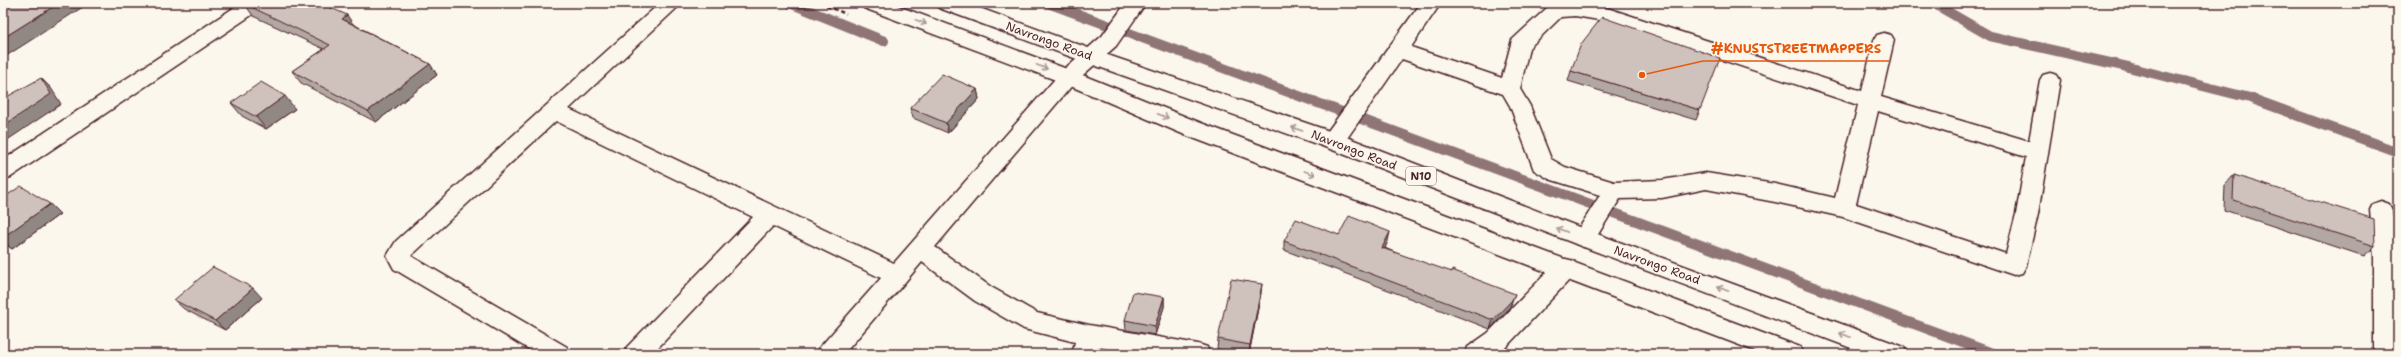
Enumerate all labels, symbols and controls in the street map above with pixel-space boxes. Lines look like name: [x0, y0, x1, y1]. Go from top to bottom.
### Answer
one-way arrow: [914, 18, 926, 26]
street label: Navrongo Road: [1004, 18, 1095, 64]
callout: #KNUSTSTREETMAPPERS: [1703, 36, 1889, 61]
text: #KNUSTSTREETMAPPERS: [1711, 40, 1881, 57]
one-way arrow: [1036, 64, 1048, 72]
one-way arrow: [1156, 113, 1168, 121]
one-way arrow: [1291, 124, 1303, 132]
street label: Navrongo Road: [1309, 126, 1400, 174]
road number: N10: [1406, 167, 1436, 185]
one-way arrow: [1304, 169, 1316, 177]
one-way arrow: [1556, 225, 1568, 233]
street label: Navrongo Road: [1612, 242, 1703, 288]
one-way arrow: [1718, 285, 1730, 293]
one-way arrow: [1839, 331, 1851, 339]

